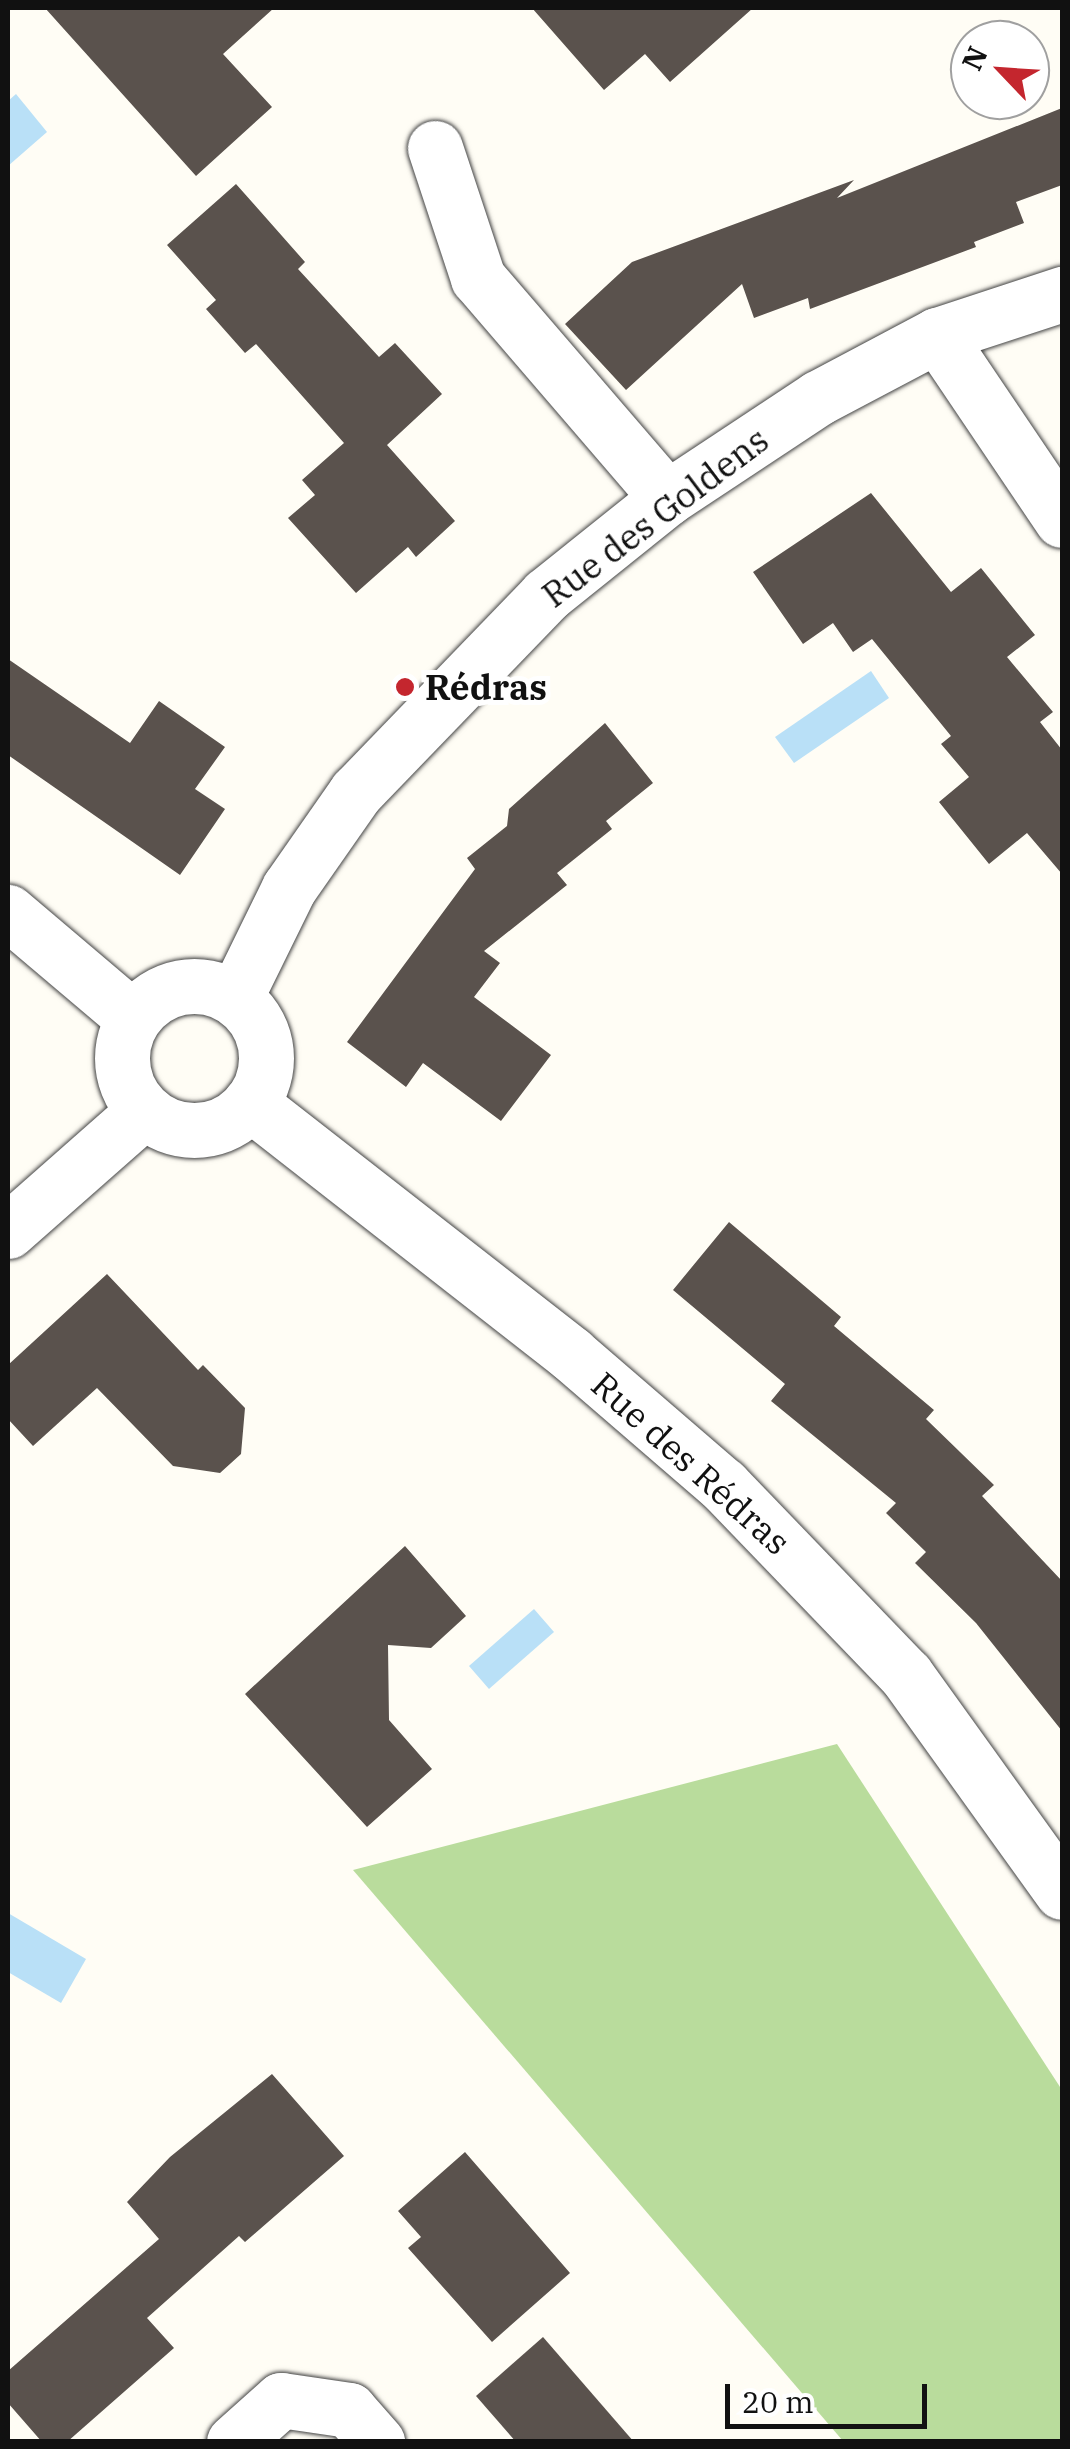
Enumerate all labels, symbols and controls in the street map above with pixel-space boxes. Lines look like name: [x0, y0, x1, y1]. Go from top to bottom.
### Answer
north arrow: [950, 20, 1050, 120]
text: N: [953, 40, 996, 76]
street label: Rue des Goldens: [534, 418, 776, 616]
place label: Rédras: [425, 666, 547, 708]
marker: Rédras: [394, 676, 416, 698]
street label: Rue des Rédras: [583, 1363, 799, 1563]
scale bar: [730, 2364, 932, 2426]
text: 20 m: [742, 2382, 814, 2421]

